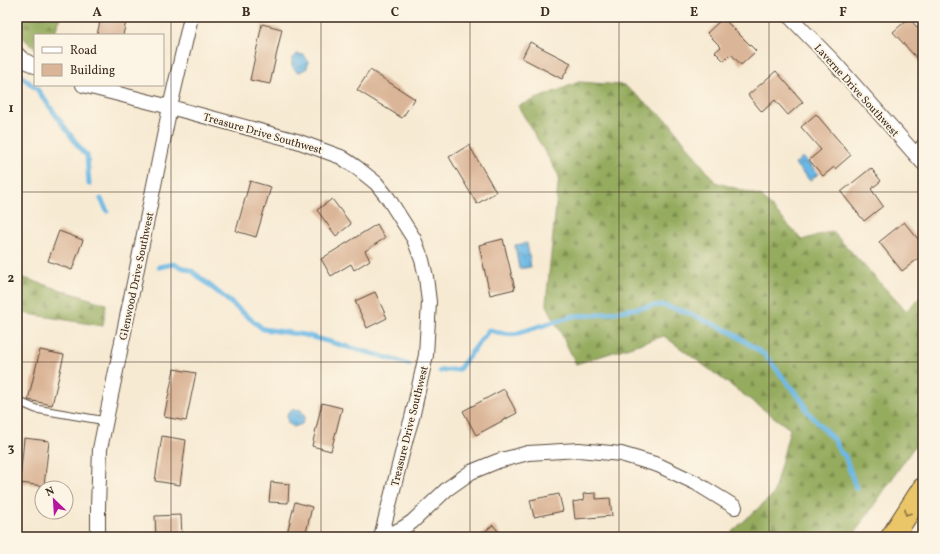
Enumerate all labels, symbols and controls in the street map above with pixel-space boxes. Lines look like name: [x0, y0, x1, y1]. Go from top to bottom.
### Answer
text: A: [92, 4, 102, 22]
text: B: [242, 4, 251, 22]
text: C: [391, 4, 399, 22]
text: D: [540, 4, 550, 22]
text: E: [690, 4, 698, 22]
text: F: [839, 4, 847, 22]
legend: [34, 34, 164, 86]
street label: Laverne Drive Southwest: [810, 41, 902, 141]
text: Road: [70, 43, 97, 59]
text: Building: [70, 63, 115, 79]
text: 1: [8, 100, 14, 118]
street label: Treasure Drive Southwest: [201, 110, 324, 159]
street label: Glenwood Drive Southwest: [117, 211, 158, 342]
text: 2: [8, 270, 15, 288]
street label: Treasure Drive Southwest: [388, 364, 433, 488]
text: 3: [8, 440, 15, 458]
north arrow: [34, 480, 74, 520]
text: N: [44, 484, 57, 501]
one-way arrow: [905, 509, 912, 516]

